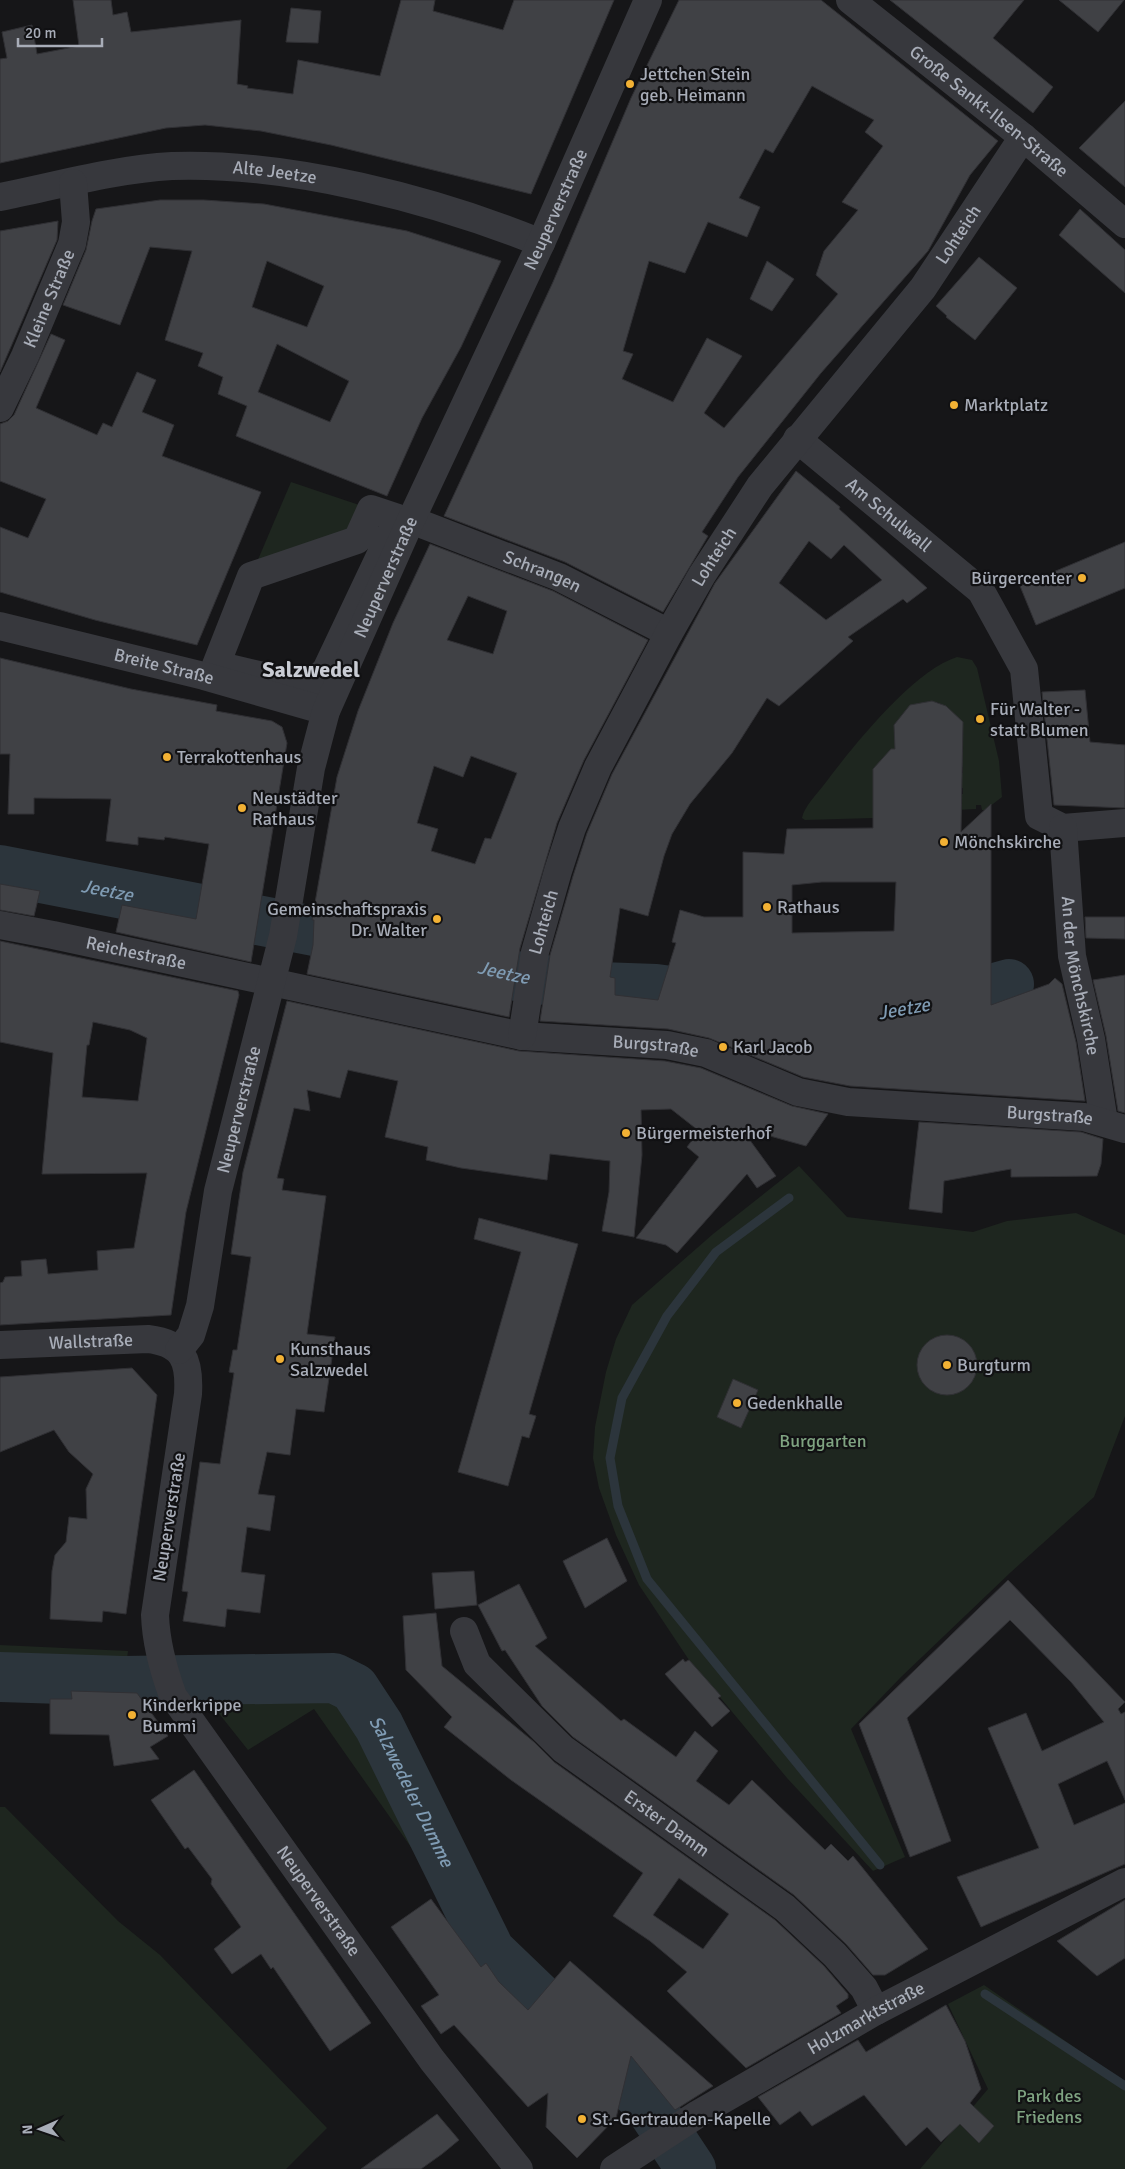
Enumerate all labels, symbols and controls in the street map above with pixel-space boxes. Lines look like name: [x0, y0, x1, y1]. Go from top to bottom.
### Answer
scale bar: [18, 15, 101, 47]
text: 20 m: [25, 24, 56, 42]
street label: Große Sankt-Ilsen-Straße: [905, 40, 1073, 182]
place label: Jettchen Stein geb. Heimann: [640, 63, 750, 106]
marker: Jettchen Stein geb. Heimann: [624, 78, 636, 90]
street label: Neuperverstraße: [519, 145, 592, 274]
street label: Alte Jeetze: [232, 156, 318, 189]
street label: Lohteich: [931, 201, 986, 268]
street label: Kleine Straße: [19, 246, 80, 351]
place label: Marktplatz: [964, 394, 1048, 416]
marker: Marktplatz: [948, 399, 960, 411]
street label: Am Schulwall: [841, 473, 936, 557]
street label: Neuperverstraße: [349, 513, 422, 641]
street label: Lohteich: [687, 523, 741, 590]
street label: Schrangen: [500, 546, 585, 597]
place label: Bürgercenter: [971, 567, 1072, 589]
marker: Bürgercenter: [1076, 572, 1088, 584]
street label: Breite Straße: [112, 643, 217, 689]
district label: Salzwedel: [262, 656, 360, 683]
place label: Für Walter - statt Blumen: [990, 698, 1089, 741]
marker: Für Walter - statt Blumen: [974, 713, 986, 725]
place label: Terrakottenhaus: [177, 746, 302, 768]
marker: Terrakottenhaus: [161, 751, 173, 763]
place label: Neustädter Rathaus: [252, 787, 338, 830]
marker: Neustädter Rathaus: [236, 802, 248, 814]
place label: Mönchskirche: [954, 831, 1061, 853]
marker: Mönchskirche: [938, 836, 950, 848]
water label: Jeetze: [79, 874, 136, 908]
street label: Lohteich: [524, 887, 563, 957]
street label: An der Mönchskirche: [1057, 895, 1104, 1057]
place label: Rathaus: [777, 896, 840, 918]
place label: Gemeinschaftspraxis Dr. Walter: [267, 898, 427, 941]
marker: Rathaus: [761, 901, 773, 913]
marker: Gemeinschaftspraxis Dr. Walter: [431, 913, 443, 925]
street label: Reichestraße: [84, 931, 188, 974]
water label: Jeetze: [475, 955, 532, 990]
water label: Jeetze: [876, 992, 933, 1025]
street label: Burgstraße: [612, 1031, 701, 1062]
place label: Karl Jacob: [733, 1036, 813, 1058]
marker: Karl Jacob: [717, 1041, 729, 1053]
street label: Neuperverstraße: [212, 1044, 266, 1176]
street label: Burgstraße: [1006, 1101, 1096, 1130]
place label: Bürgermeisterhof: [636, 1122, 772, 1144]
marker: Bürgermeisterhof: [620, 1127, 632, 1139]
street label: Wallstraße: [48, 1329, 134, 1354]
place label: Kunsthaus Salzwedel: [290, 1338, 371, 1381]
marker: Kunsthaus Salzwedel: [274, 1353, 286, 1365]
place label: Burgturm: [957, 1354, 1031, 1376]
marker: Burgturm: [941, 1359, 953, 1371]
place label: Gedenkhalle: [747, 1392, 843, 1414]
marker: Gedenkhalle: [731, 1397, 743, 1409]
park label: Burggarten: [779, 1430, 867, 1452]
street label: Neuperverstraße: [148, 1451, 190, 1583]
place label: Kinderkrippe Bummi: [142, 1694, 242, 1737]
marker: Kinderkrippe Bummi: [126, 1709, 138, 1721]
water label: Salzwedeler Dumme: [364, 1711, 459, 1873]
street label: Erster Damm: [620, 1785, 714, 1861]
street label: Neuperverstraße: [272, 1841, 366, 1960]
street label: Holzmarktstraße: [803, 1977, 928, 2059]
park label: Park des Friedens: [1016, 2085, 1082, 2128]
north arrow: [15, 2104, 65, 2154]
place label: St.-Gertrauden-Kapelle: [592, 2108, 771, 2130]
marker: St.-Gertrauden-Kapelle: [576, 2113, 588, 2125]
text: N: [19, 2124, 36, 2135]

